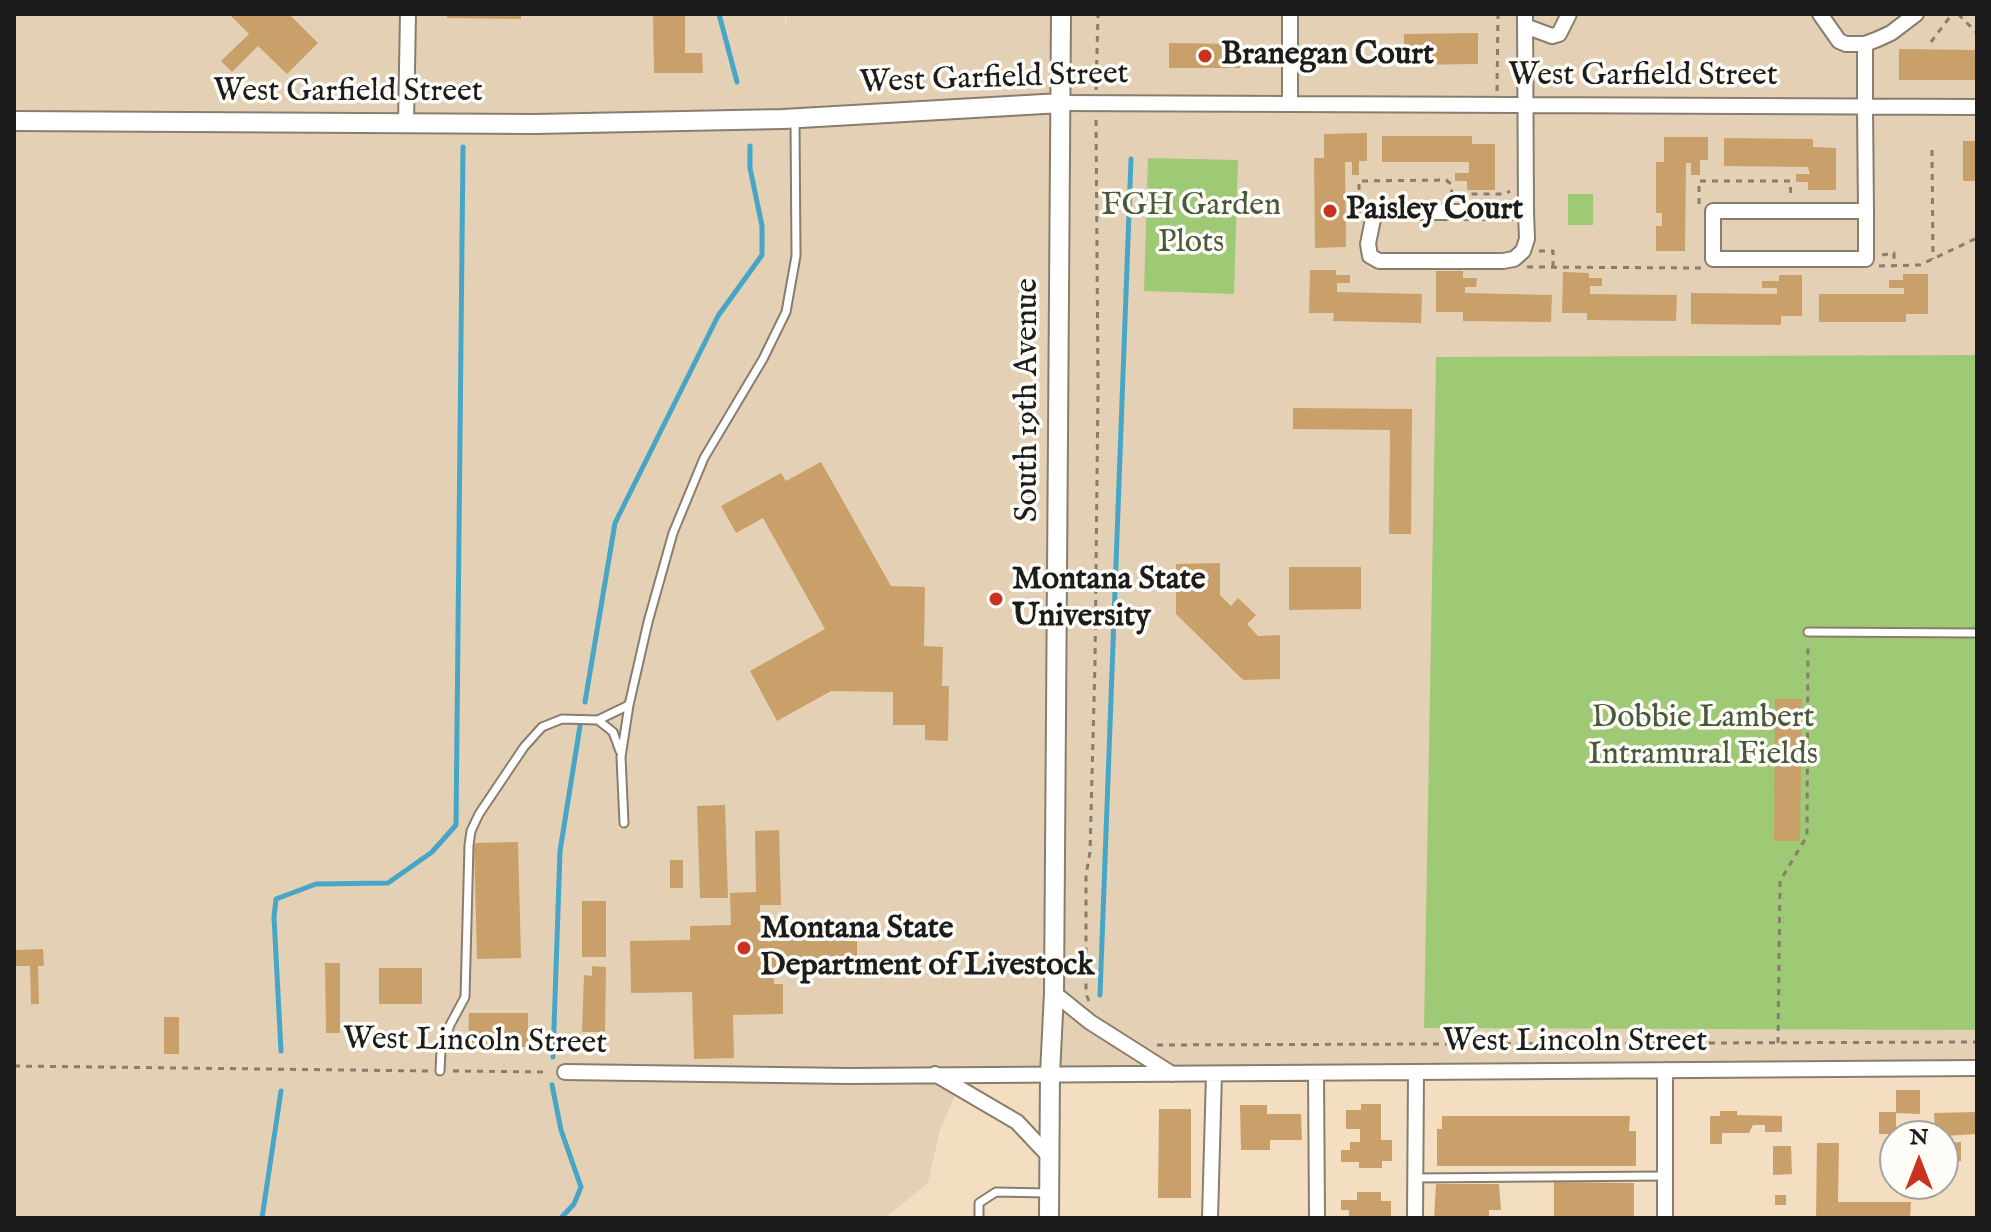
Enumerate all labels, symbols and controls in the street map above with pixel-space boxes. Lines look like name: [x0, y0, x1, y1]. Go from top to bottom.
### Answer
place label: Branegan Court: [1221, 37, 1434, 75]
marker: Branegan Court: [1196, 47, 1214, 65]
street label: West Garfield Street: [859, 56, 1129, 104]
street label: West Garfield Street: [1508, 58, 1778, 96]
street label: West Garfield Street: [213, 74, 483, 112]
park label: FGH Garden Plots: [1101, 188, 1281, 263]
place label: Paisley Court: [1346, 192, 1523, 230]
marker: Paisley Court: [1321, 202, 1339, 220]
street label: South 19th Avenue: [1010, 278, 1048, 522]
place label: Montana State University: [1012, 562, 1205, 637]
marker: Montana State University: [987, 590, 1005, 608]
park label: Dobbie Lambert Intramural Fields: [1588, 700, 1818, 775]
place label: Montana State Department of Livestock: [760, 911, 1094, 986]
marker: Montana State Department of Livestock: [735, 939, 753, 957]
street label: West Lincoln Street: [343, 1021, 607, 1065]
street label: West Lincoln Street: [1443, 1024, 1707, 1062]
north arrow: [1879, 1120, 1959, 1200]
text: N: [1909, 1124, 1929, 1152]

